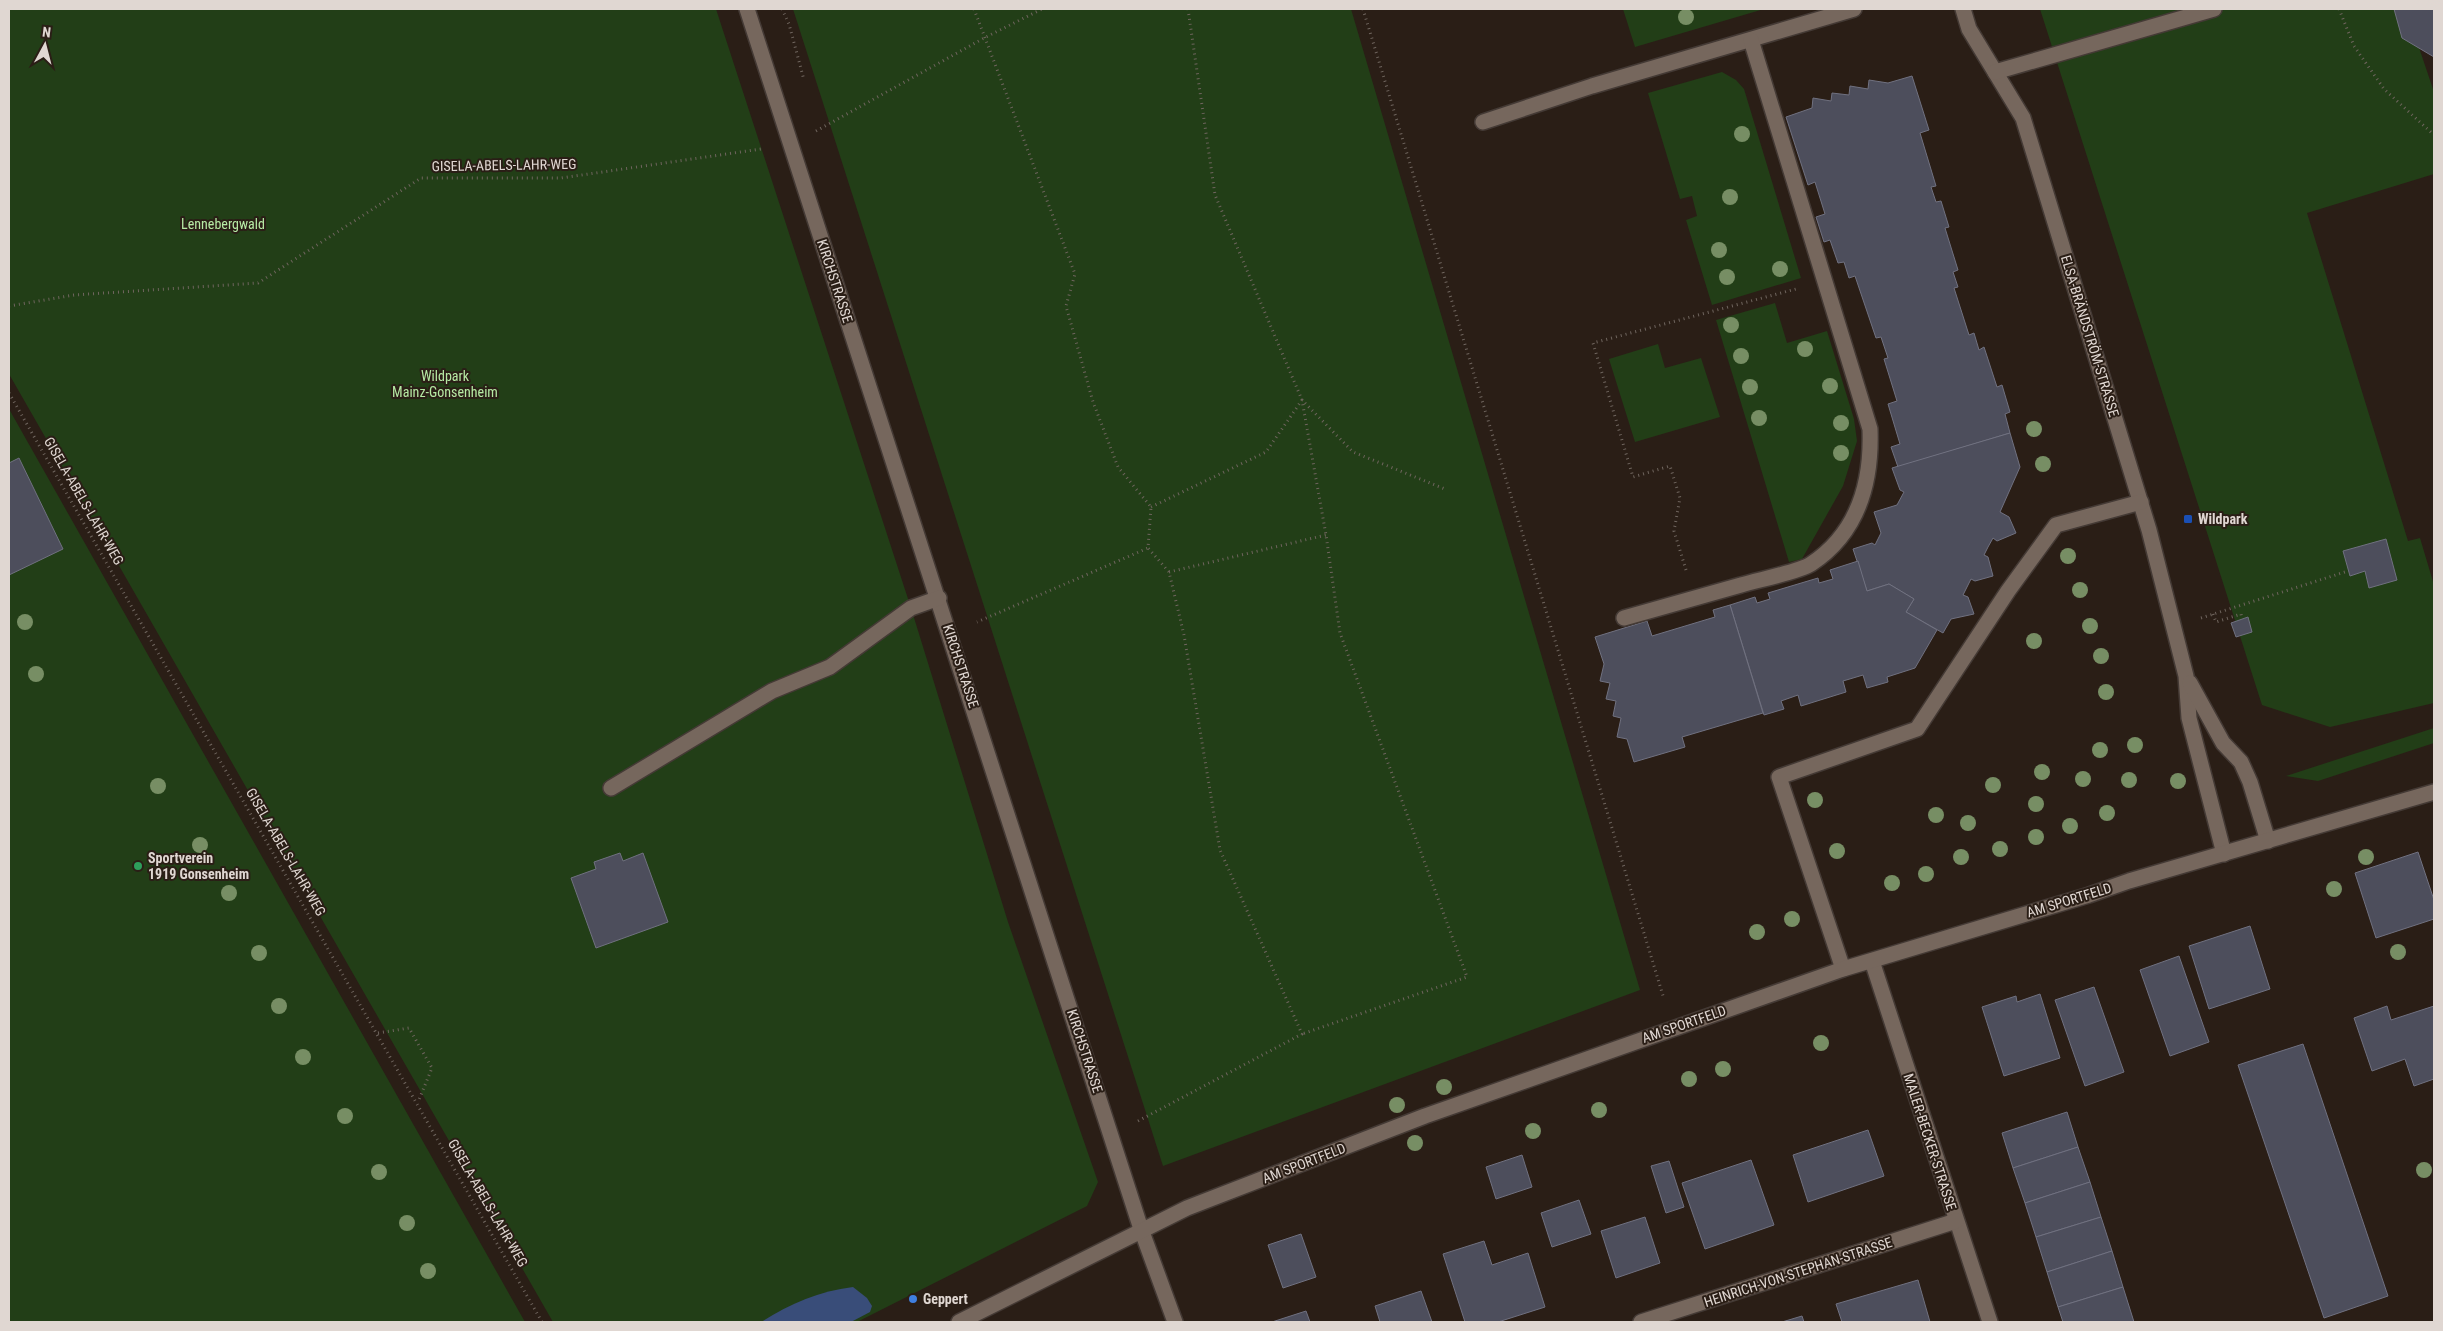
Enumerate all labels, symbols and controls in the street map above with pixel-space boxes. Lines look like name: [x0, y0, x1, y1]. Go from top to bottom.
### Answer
north arrow: [20, 20, 70, 70]
text: N: [41, 24, 52, 41]
street label: GISELA-ABELS-LAHR-WEG: [432, 156, 576, 174]
park label: Lennebergwald: [181, 216, 265, 232]
street label: KIRCHSTRASSE: [814, 237, 856, 325]
street label: ELSA-BRÄNDSTRÖM-STRASSE: [2058, 253, 2122, 419]
park label: Wildpark Mainz-Gonsenheim: [392, 368, 498, 400]
street label: GISELA-ABELS-LAHR-WEG: [41, 434, 127, 568]
place label: Wildpark: [2198, 511, 2248, 527]
marker: Wildpark: [2182, 513, 2194, 525]
street label: KIRCHSTRASSE: [940, 622, 982, 710]
street label: GISELA-ABELS-LAHR-WEG: [243, 785, 329, 919]
place label: Sportverein 1919 Gonsenheim: [148, 850, 249, 882]
marker: Sportverein 1919 Gonsenheim: [132, 860, 144, 872]
street label: AM SPORTFELD: [2025, 880, 2113, 920]
street label: AM SPORTFELD: [1640, 1002, 1728, 1046]
street label: KIRCHSTRASSE: [1064, 1007, 1106, 1095]
street label: MALER-BECKER-STRASSE: [1900, 1072, 1960, 1212]
street label: GISELA-ABELS-LAHR-WEG: [445, 1136, 531, 1270]
street label: AM SPORTFELD: [1260, 1140, 1348, 1186]
street label: HEINRICH-VON-STEPHAN-STRASSE: [1702, 1234, 1894, 1310]
place label: Geppert: [923, 1291, 968, 1307]
marker: Geppert: [907, 1293, 919, 1305]

